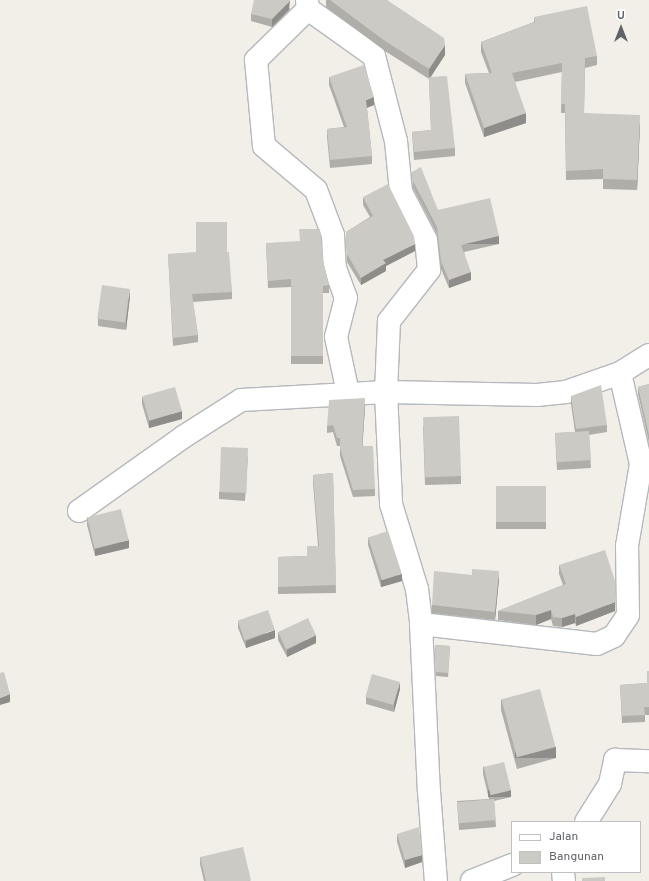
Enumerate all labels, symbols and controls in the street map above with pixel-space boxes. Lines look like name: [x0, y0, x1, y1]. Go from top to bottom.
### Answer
north arrow: [601, 8, 641, 48]
text: U: [617, 9, 625, 23]
legend: [511, 821, 641, 873]
text: Jalan: [549, 829, 578, 845]
text: Bangunan: [549, 849, 604, 865]

